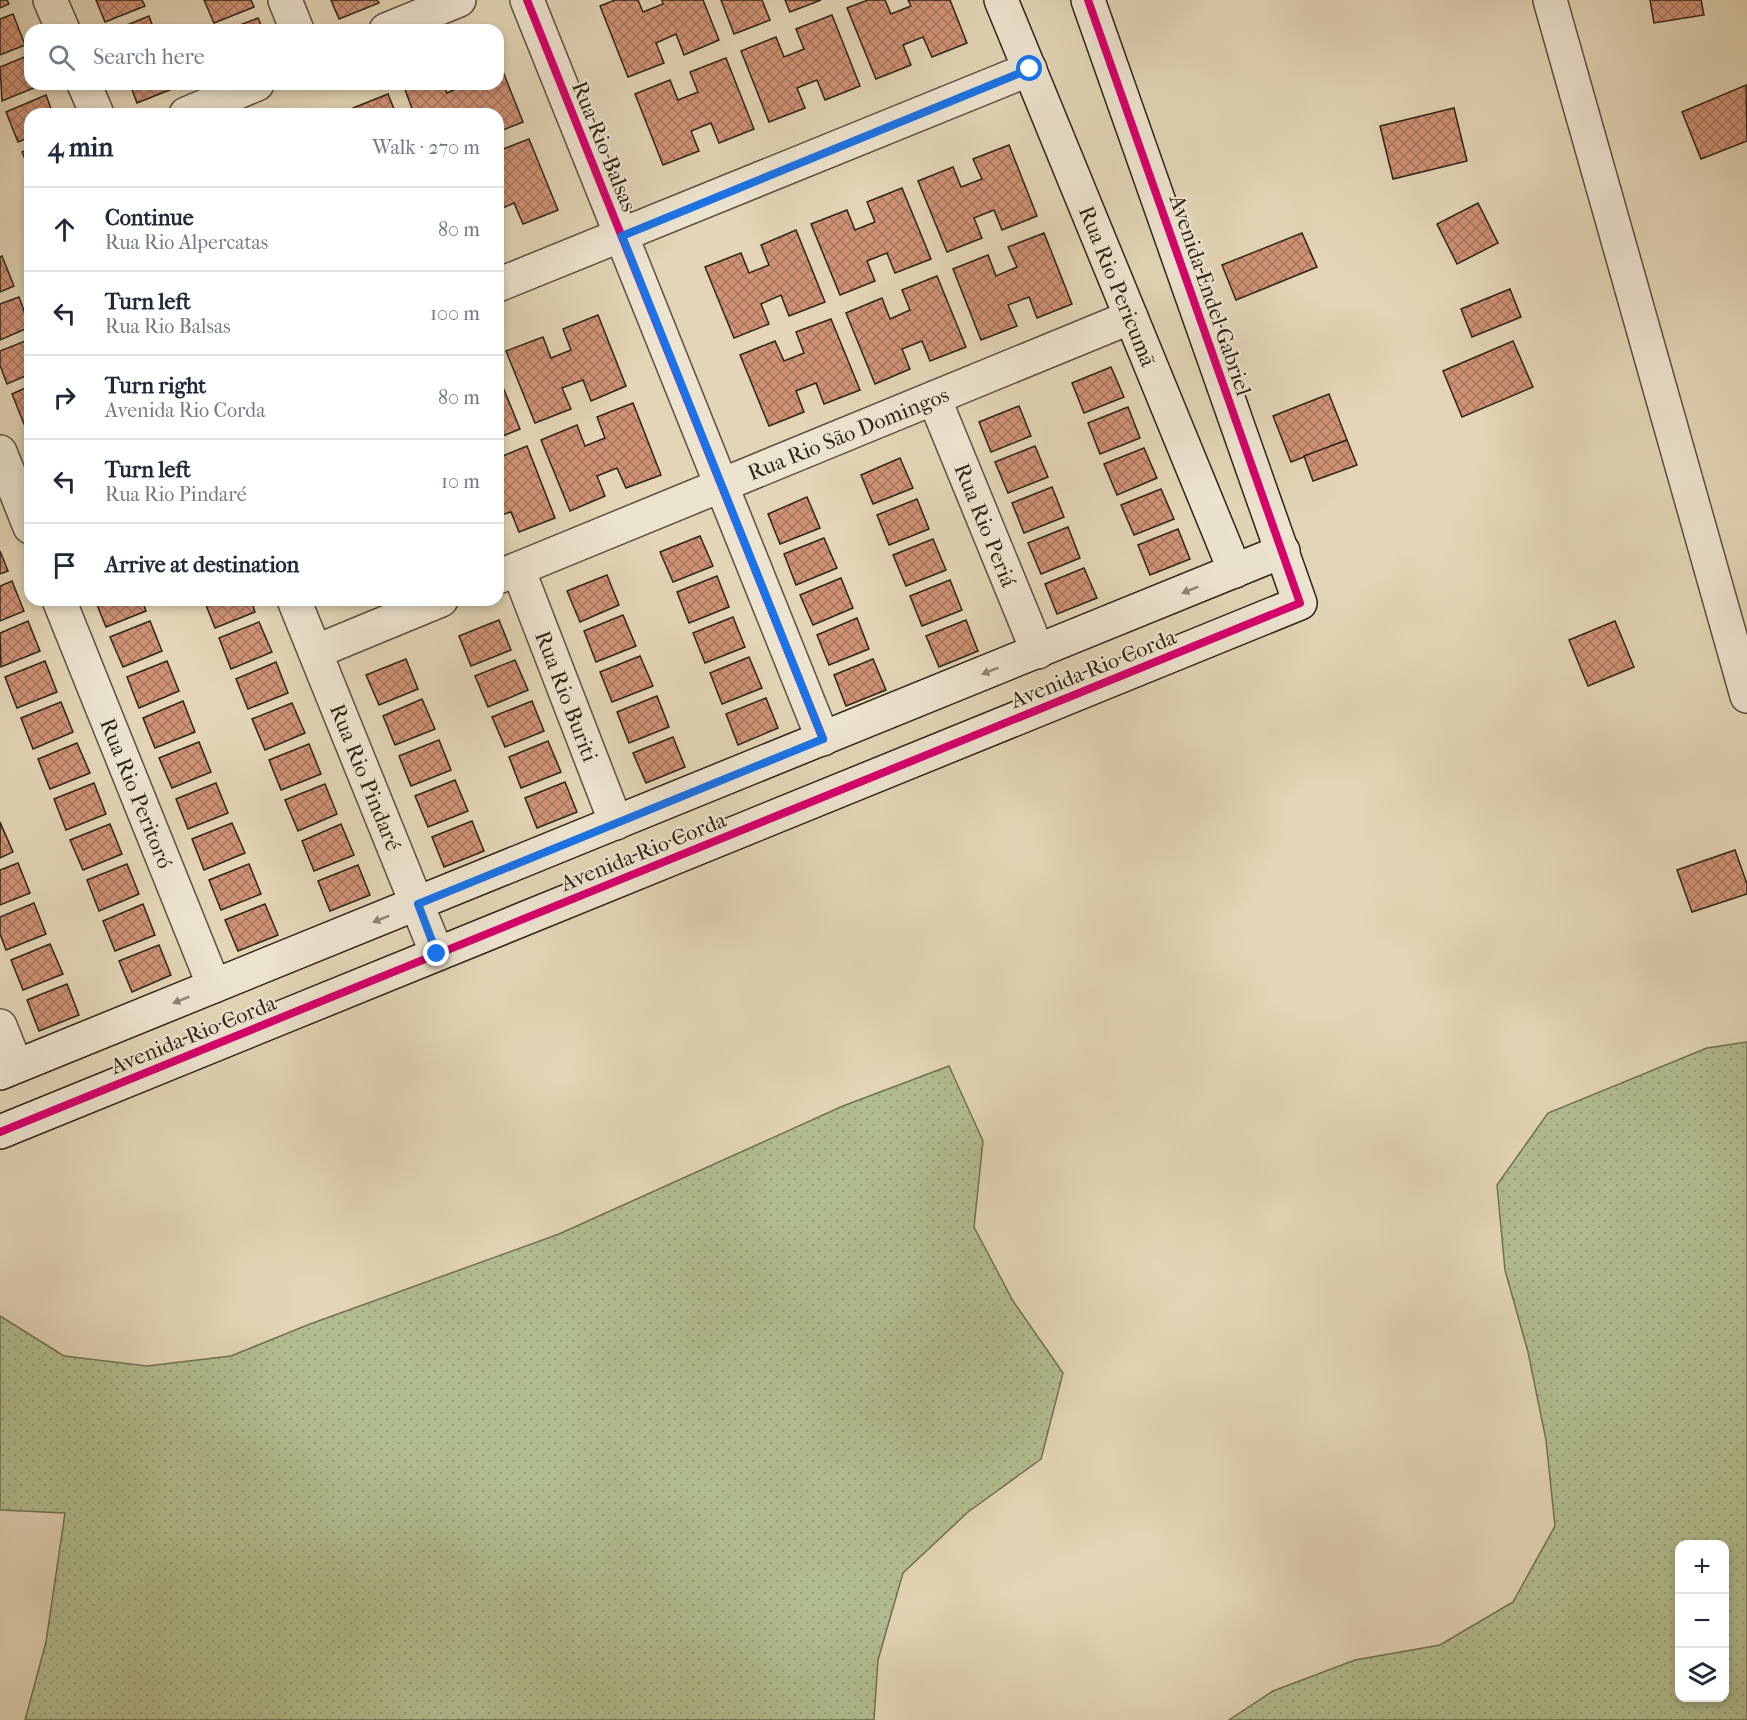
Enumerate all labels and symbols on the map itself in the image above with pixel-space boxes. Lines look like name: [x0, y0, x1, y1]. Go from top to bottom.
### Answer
route start: [1016, 55, 1042, 81]
street label: Rua Rio Balsas: [566, 77, 642, 215]
street label: Avenida Endel Gabriel: [1163, 191, 1257, 399]
street label: Rua Rio Pericumã: [1073, 202, 1161, 371]
street label: Rua Rio São Domingos: [744, 382, 953, 486]
street label: Rua Rio Periá: [949, 460, 1022, 592]
one-way arrow: [1180, 585, 1198, 595]
street label: Avenida Rio Corda: [1006, 624, 1181, 714]
street label: Rua Rio Buriti: [529, 627, 603, 766]
one-way arrow: [980, 666, 998, 676]
street label: Rua Rio Pindaré: [324, 700, 406, 855]
street label: Rua Rio Peritoró: [94, 714, 178, 872]
street label: Avenida Rio Corda: [556, 807, 731, 897]
one-way arrow: [372, 914, 390, 924]
route end: [423, 940, 449, 966]
street label: Avenida Rio Corda: [106, 990, 281, 1080]
one-way arrow: [172, 996, 190, 1005]

